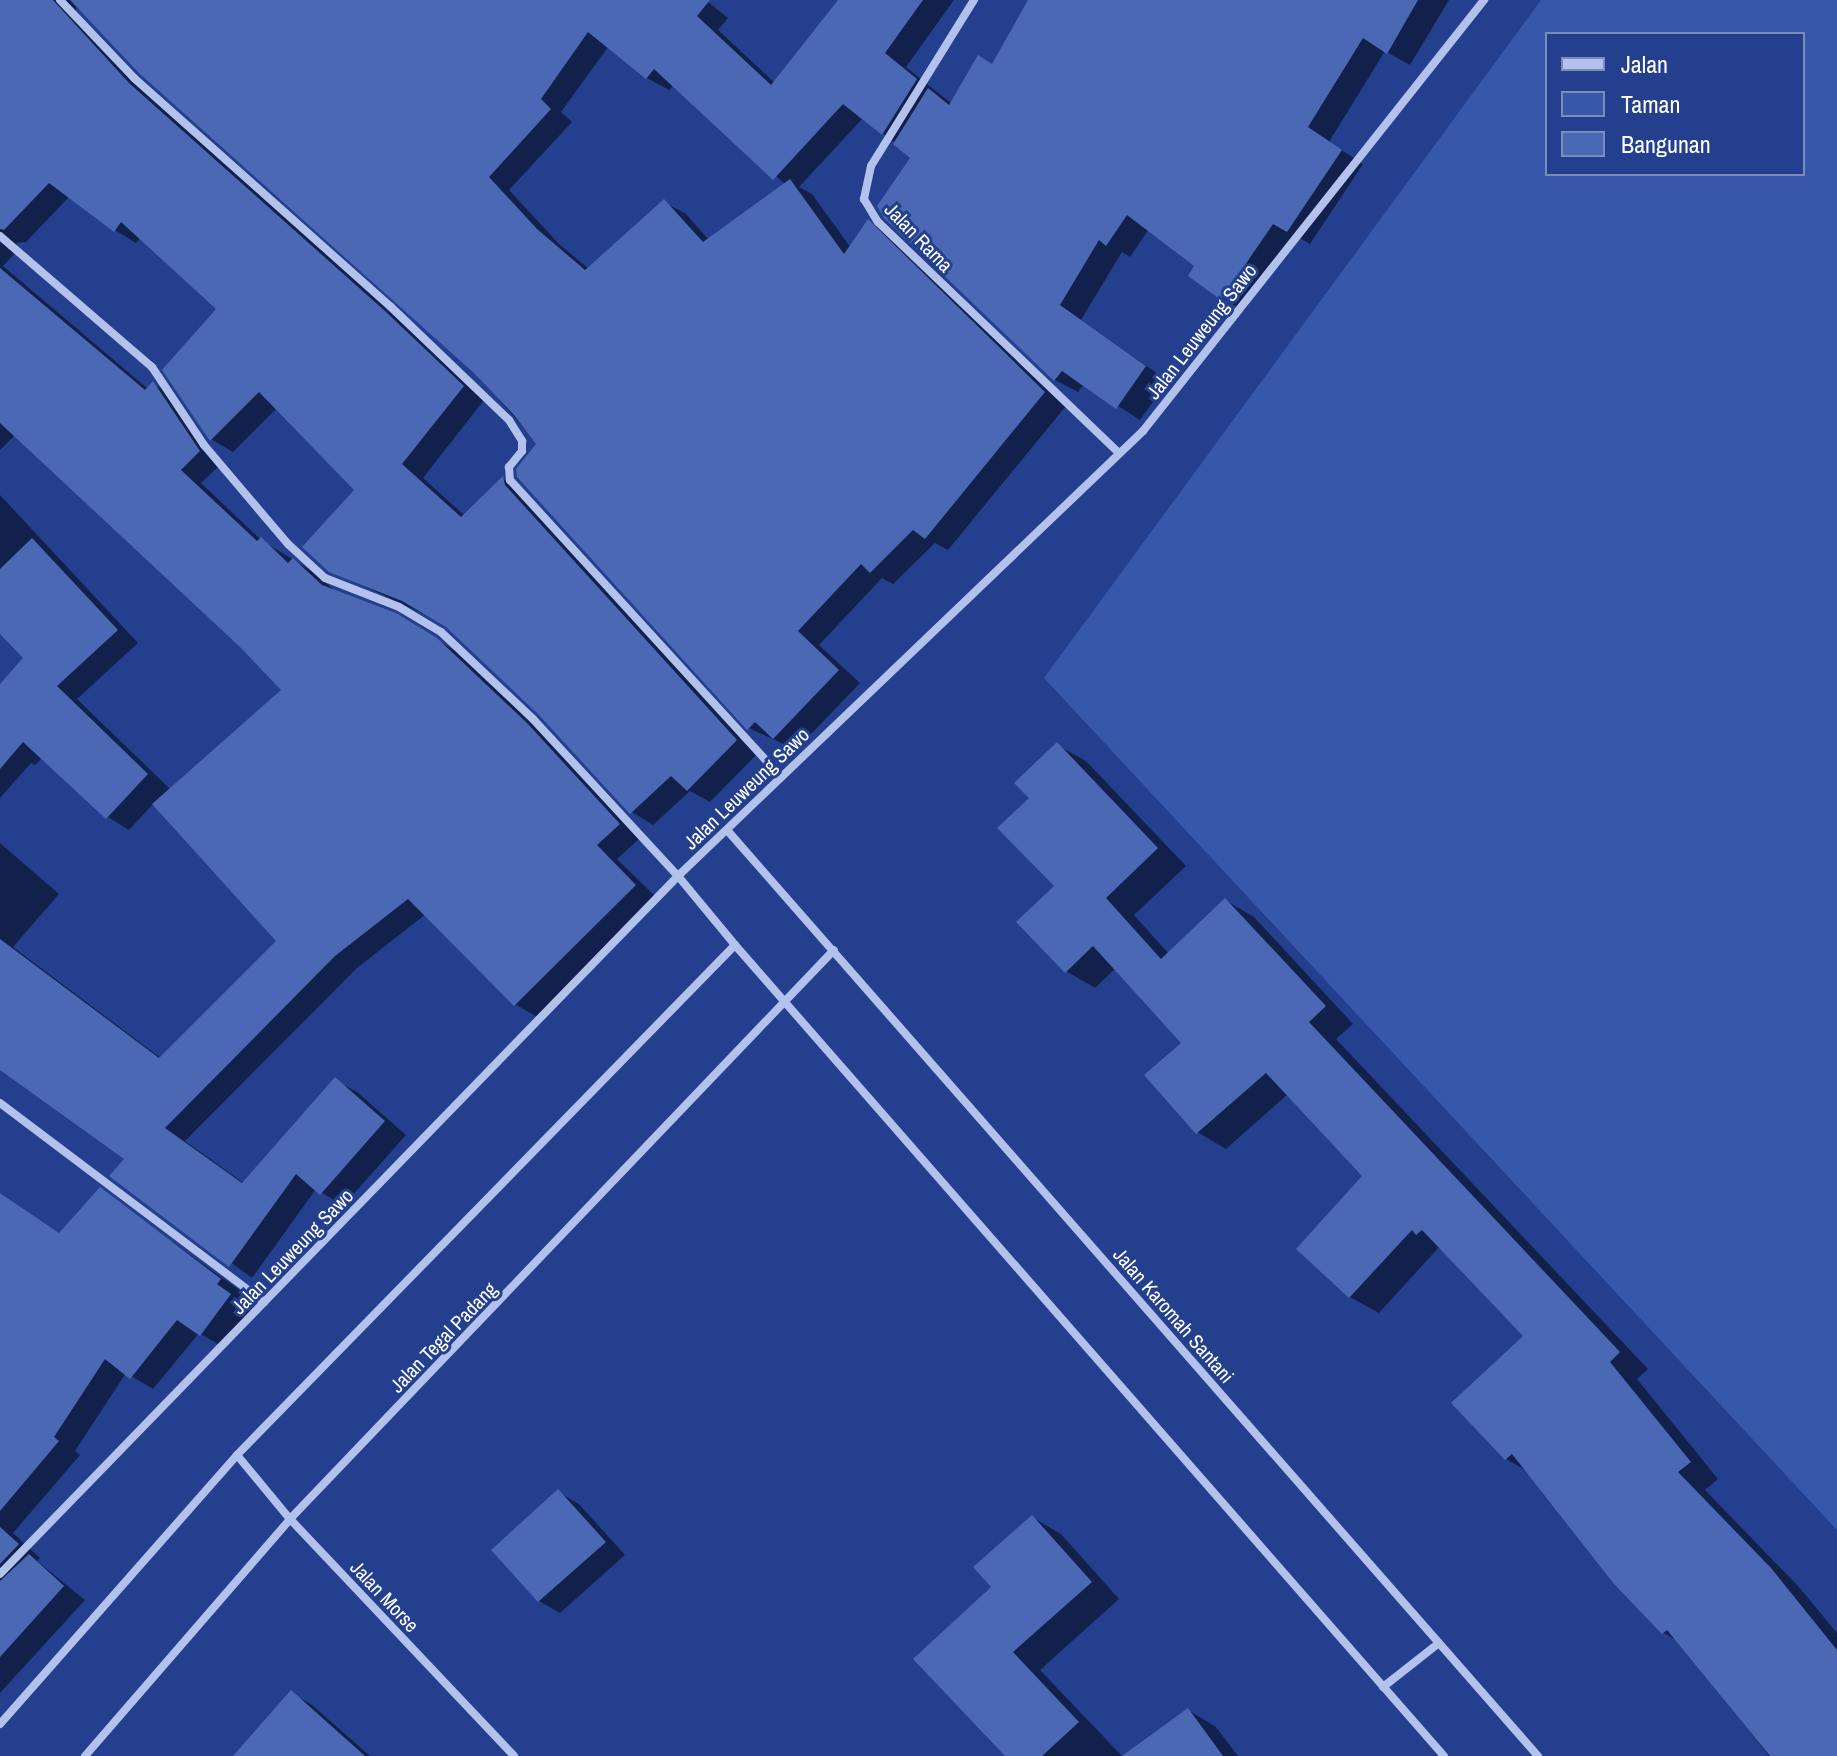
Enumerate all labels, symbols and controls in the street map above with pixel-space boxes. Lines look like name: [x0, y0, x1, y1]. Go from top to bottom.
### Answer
legend: [1545, 32, 1805, 176]
text: Jalan: [1621, 48, 1668, 80]
text: Taman: [1621, 88, 1680, 120]
text: Bangunan: [1621, 128, 1711, 160]
street label: Jalan Rama: [880, 197, 958, 277]
street label: Jalan Leuweung Sawo: [1141, 259, 1261, 403]
street label: Jalan Leuweung Sawo: [678, 722, 814, 854]
street label: Jalan Leuweung Sawo: [226, 1183, 358, 1319]
street label: Jalan Karomah Santani: [1109, 1242, 1239, 1388]
street label: Jalan Tegal Padang: [384, 1277, 502, 1397]
street label: Jalan Morse: [346, 1555, 424, 1637]

